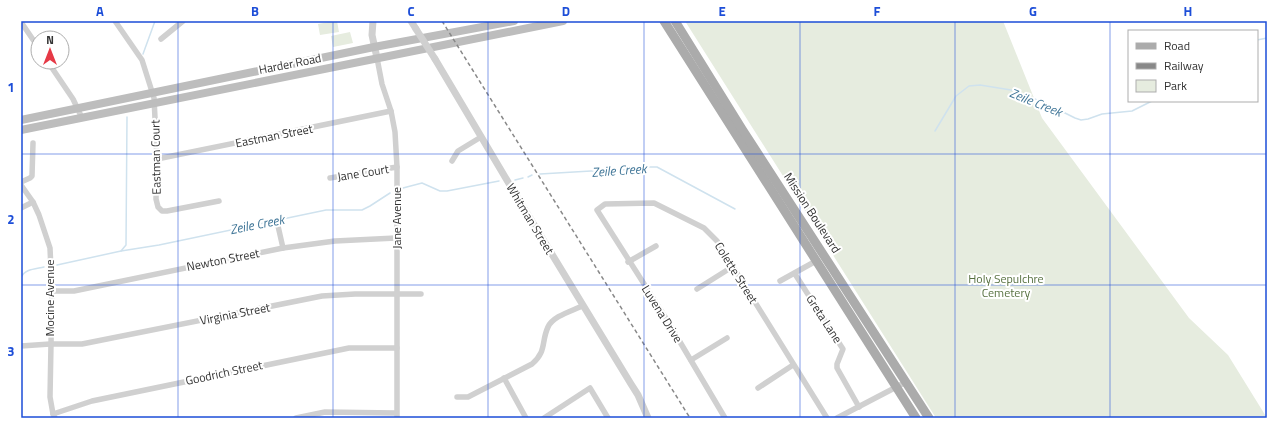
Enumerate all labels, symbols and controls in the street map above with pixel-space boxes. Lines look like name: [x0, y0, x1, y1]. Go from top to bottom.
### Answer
text: A: [96, 1, 104, 21]
text: B: [251, 1, 259, 21]
text: C: [407, 1, 415, 21]
text: D: [562, 1, 570, 21]
text: E: [718, 1, 726, 21]
text: F: [874, 1, 881, 21]
text: G: [1029, 1, 1037, 21]
text: H: [1184, 1, 1192, 21]
north arrow: [30, 30, 70, 70]
legend: [1128, 30, 1258, 102]
text: N: [46, 32, 54, 48]
text: Road: [1164, 36, 1190, 55]
street label: Harder Road: [257, 48, 323, 79]
text: Railway: [1164, 56, 1204, 75]
text: Park: [1164, 76, 1187, 95]
text: 1: [7, 77, 15, 97]
water label: Zeile Creek: [1007, 82, 1067, 122]
street label: Eastman Court: [145, 119, 166, 195]
street label: Eastman Street: [234, 119, 315, 152]
water label: Zeile Creek: [591, 158, 649, 182]
street label: Jane Court: [336, 159, 391, 186]
street label: Mission Boulevard: [779, 169, 846, 257]
street label: Whitman Street: [502, 180, 560, 259]
street label: Jane Avenue: [387, 187, 406, 249]
text: 2: [7, 209, 15, 229]
water label: Zeile Creek: [228, 209, 288, 239]
street label: Colette Street: [710, 238, 763, 308]
street label: Newton Street: [185, 243, 262, 276]
street label: Mocine Avenue: [40, 260, 59, 336]
park label: Holy Sepulchre Cemetery: [968, 269, 1044, 302]
street label: Luvena Drive: [637, 281, 688, 346]
street label: Greta Lane: [802, 291, 847, 347]
street label: Virginia Street: [198, 297, 272, 330]
text: 3: [7, 341, 15, 361]
street label: Goodrich Street: [184, 355, 265, 390]

